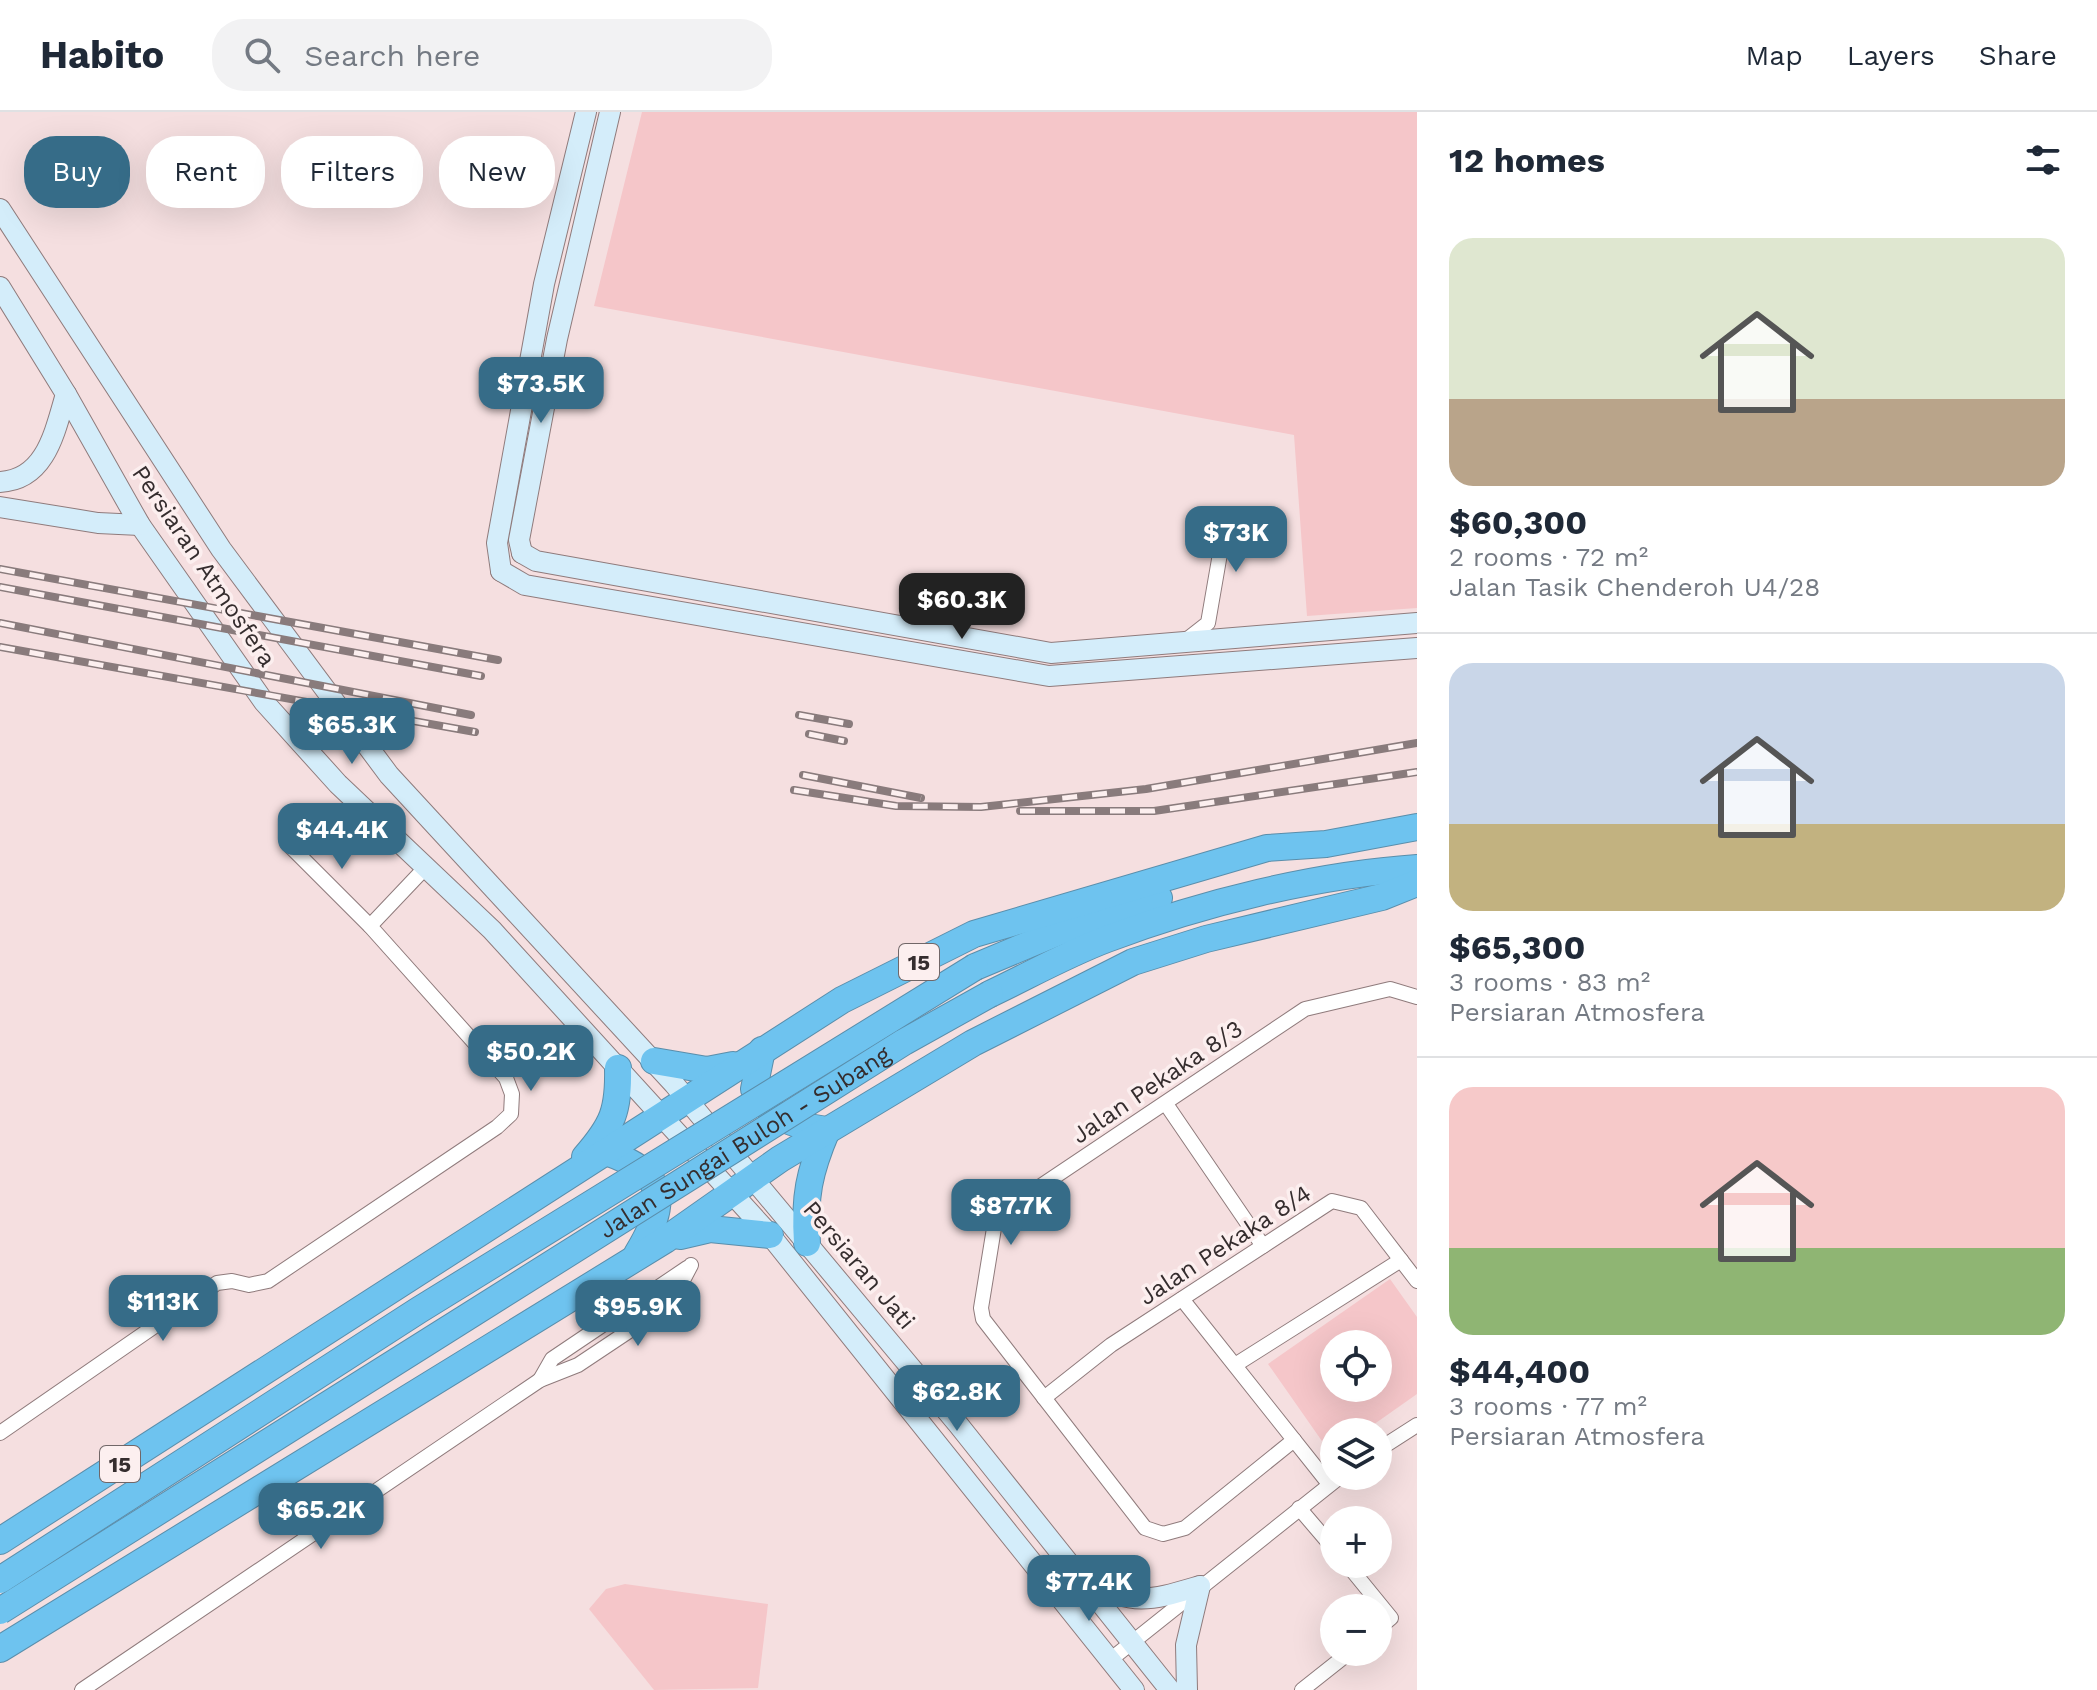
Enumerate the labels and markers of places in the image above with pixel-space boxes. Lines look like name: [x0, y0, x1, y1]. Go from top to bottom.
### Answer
pin: $73.5K: [476, 357, 606, 425]
pin: $73K: [1189, 506, 1283, 574]
pin: $60.3K: [897, 573, 1027, 641]
pin: $65.3K: [287, 698, 417, 766]
pin: $44.4K: [277, 803, 407, 871]
pin: $50.2K: [466, 1025, 596, 1093]
pin: $87.7K: [946, 1179, 1076, 1247]
pin: $113K: [107, 1275, 219, 1343]
pin: $95.9K: [573, 1280, 703, 1348]
pin: $62.8K: [892, 1365, 1022, 1433]
pin: $65.2K: [256, 1483, 386, 1551]
pin: $77.4K: [1024, 1555, 1154, 1623]

